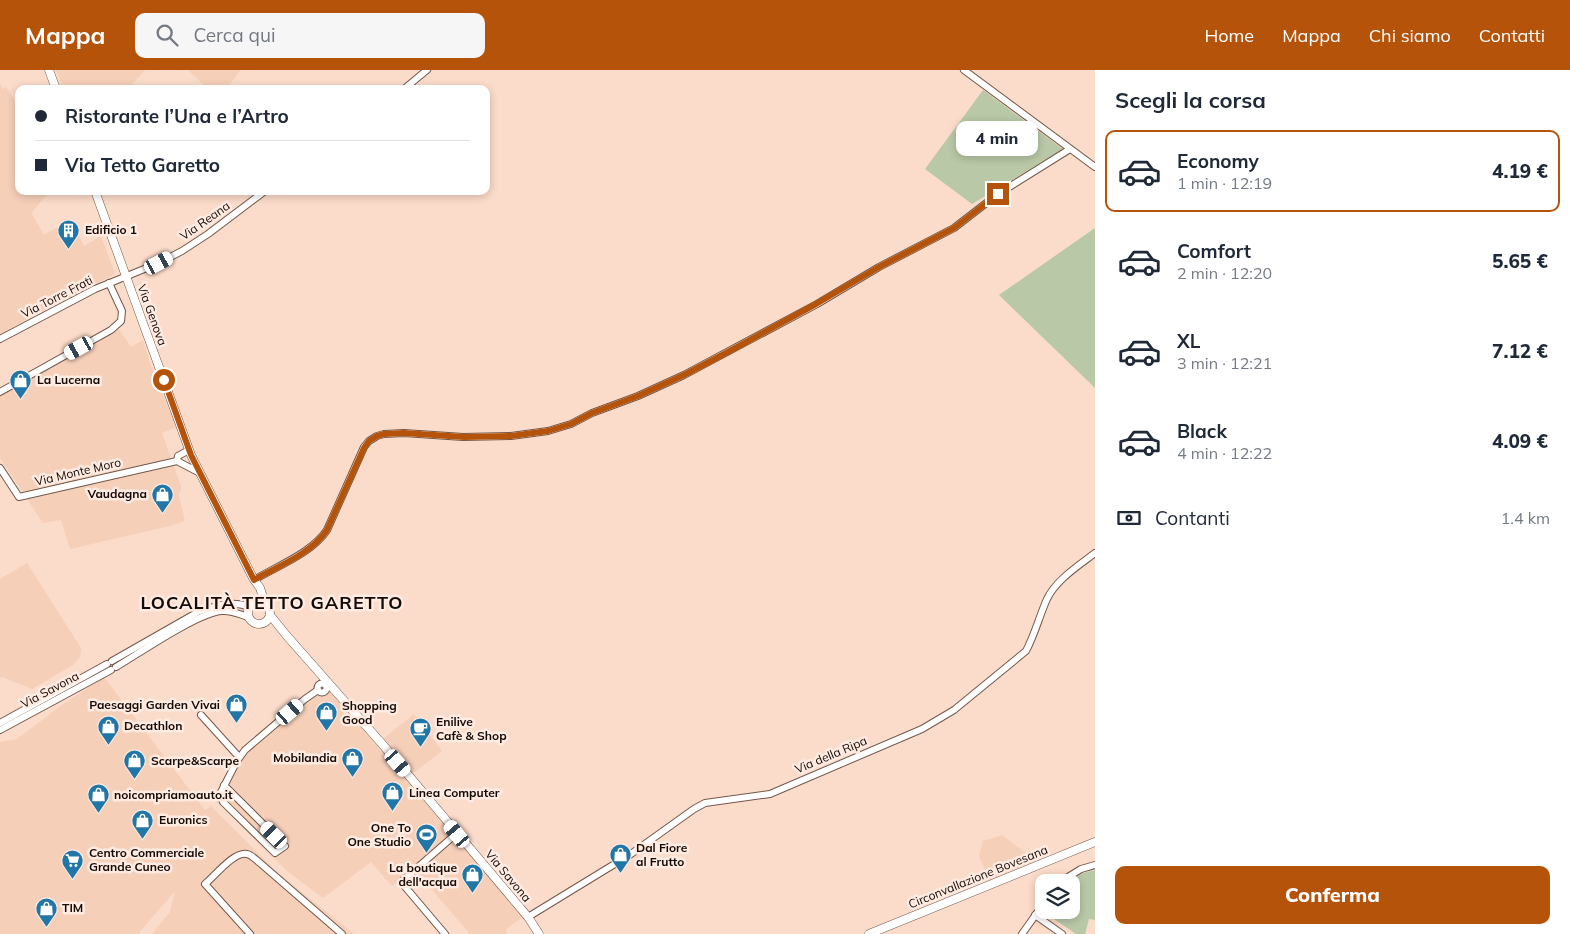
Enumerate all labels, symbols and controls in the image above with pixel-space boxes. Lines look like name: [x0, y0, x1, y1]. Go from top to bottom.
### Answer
search box: [135, 13, 485, 58]
text: Mappa: [25, 20, 105, 50]
icon: search: [153, 21, 181, 49]
text: Cerca qui: [193, 23, 275, 47]
text: Home: [1204, 24, 1254, 47]
text: Mappa: [1282, 24, 1341, 47]
text: Chi siamo: [1369, 24, 1451, 47]
text: Contatti: [1479, 24, 1545, 47]
text: Scegli la corsa: [1115, 86, 1266, 114]
text: Ristorante l’Una e l’Artro: [65, 104, 289, 128]
callout: 4 min: [957, 122, 1039, 156]
text: 4 min: [976, 128, 1018, 148]
icon: car: [1117, 149, 1162, 194]
text: Economy: [1177, 149, 1259, 173]
text: Via Tetto Garetto: [65, 153, 220, 177]
text: 4.19 €: [1492, 159, 1548, 183]
text: 1 min · 12:19: [1177, 173, 1272, 193]
route end: [987, 183, 1009, 205]
street label: Via Reana: [177, 198, 233, 243]
building icon: Edificio 1: [57, 218, 81, 249]
place label: Edificio 1: [85, 222, 137, 237]
icon: car: [1117, 239, 1162, 284]
text: Comfort: [1177, 239, 1251, 263]
car: [142, 249, 175, 277]
text: 5.65 €: [1492, 249, 1548, 273]
text: 2 min · 12:20: [1177, 263, 1272, 283]
street label: Via Torre Frati: [19, 272, 95, 321]
street label: Via Genova: [134, 282, 170, 348]
icon: car: [1117, 329, 1162, 374]
text: XL: [1177, 329, 1200, 353]
car: [62, 334, 95, 362]
text: 7.12 €: [1492, 339, 1548, 363]
text: 3 min · 12:21: [1177, 353, 1272, 373]
shop icon: La Lucerna: [9, 368, 33, 399]
route start: [153, 369, 175, 391]
place label: La Lucerna: [37, 372, 100, 387]
icon: car: [1117, 419, 1162, 464]
text: Black: [1177, 419, 1227, 443]
text: 4.09 €: [1492, 429, 1548, 453]
text: 4 min · 12:22: [1177, 443, 1272, 463]
street label: Via Monte Moro: [33, 454, 123, 489]
shop icon: Vaudagna: [151, 482, 175, 513]
place label: Vaudagna: [86, 486, 147, 501]
icon: cash: [1115, 504, 1143, 532]
text: Contanti: [1155, 506, 1230, 530]
text: 1.4 km: [1501, 508, 1550, 528]
district label: LOCALITÀ TETTO GARETTO: [140, 591, 404, 614]
street label: Via Savona: [18, 668, 81, 711]
shop icon: Paesaggi Garden Vivai: [224, 693, 248, 724]
car: [273, 696, 306, 728]
place label: Paesaggi Garden Vivai: [89, 697, 220, 712]
place label: Shopping Good: [342, 698, 397, 727]
shop icon: Shopping Good: [314, 701, 338, 732]
shop icon: Decathlon: [96, 714, 120, 745]
place label: Enilive Cafè & Shop: [436, 714, 507, 743]
cafe icon: Enilive Cafè & Shop: [408, 717, 432, 748]
place label: Decathlon: [124, 718, 182, 733]
street label: Via della Ripa: [792, 733, 869, 776]
shop icon: Mobilandia: [341, 746, 365, 777]
car: [382, 747, 413, 779]
shop icon: Scarpe&Scarpe: [123, 749, 147, 780]
place label: Mobilandia: [273, 750, 337, 765]
place label: Scarpe&Scarpe: [151, 753, 240, 768]
shop icon: Linea Computer: [381, 781, 405, 812]
shop icon: noicompriamoauto.it: [86, 783, 110, 814]
place label: Linea Computer: [409, 785, 500, 800]
place label: noicompriamoauto.it: [114, 787, 233, 802]
shop icon: Euronics: [131, 808, 155, 839]
place label: Euronics: [159, 812, 207, 827]
car: [441, 818, 472, 850]
car: [258, 819, 289, 851]
place label: One To One Studio: [347, 820, 411, 849]
sports icon: One To One Studio: [415, 823, 439, 854]
place label: Dal Fiore al Frutto: [636, 840, 688, 869]
street label: Circonvallazione Bovesana: [906, 842, 1050, 911]
shop icon: Dal Fiore al Frutto: [608, 843, 632, 874]
place label: Centro Commerciale Grande Cuneo: [89, 845, 205, 874]
street label: Via Savona: [482, 847, 535, 905]
supermarket icon: Centro Commerciale Grande Cuneo: [61, 848, 85, 879]
place label: La boutique dell'acqua: [389, 860, 457, 889]
shop icon: La boutique dell'acqua: [461, 863, 485, 894]
button: Conferma: [1115, 866, 1550, 924]
map controls: [1035, 874, 1080, 919]
button: layers: [1035, 874, 1080, 919]
shop icon: TIM: [34, 896, 58, 927]
place label: TIM: [62, 900, 83, 915]

